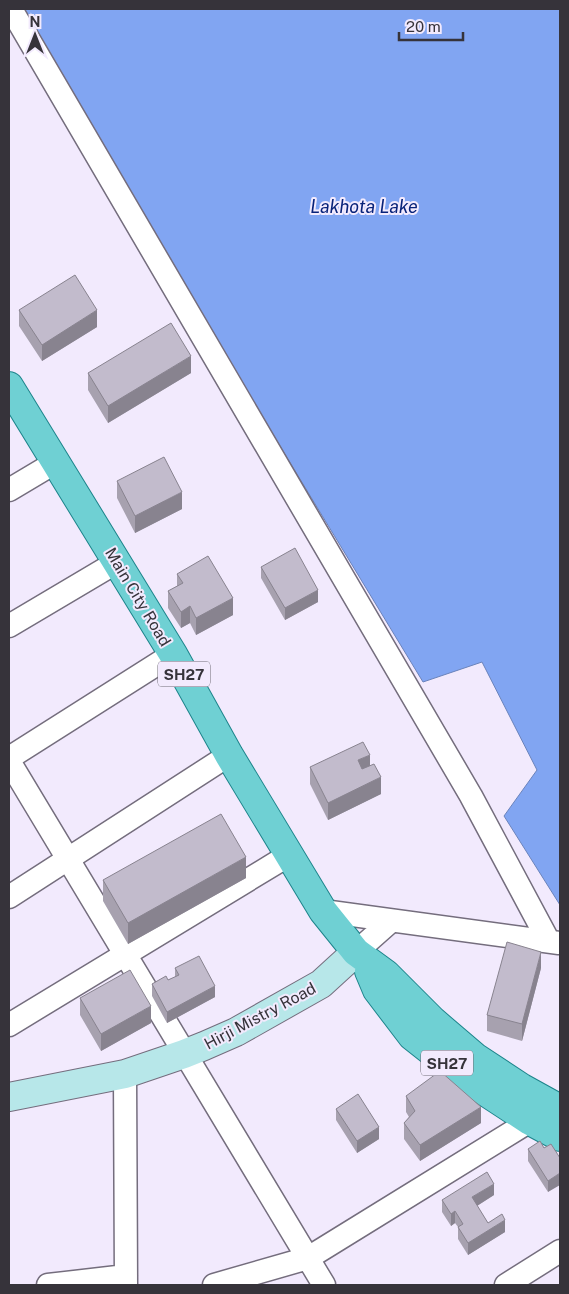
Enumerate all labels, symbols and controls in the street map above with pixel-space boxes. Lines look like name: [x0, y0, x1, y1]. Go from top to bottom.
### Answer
north arrow: [10, 10, 60, 60]
scale bar: [399, 10, 463, 42]
text: N: [30, 14, 40, 30]
text: 20 m: [406, 18, 441, 35]
water label: Lakhota Lake: [310, 196, 418, 217]
street label: Main City Road: [101, 544, 175, 650]
road number: SH27: [158, 662, 210, 686]
street label: Hirji Mistry Road: [201, 979, 319, 1053]
road number: SH27: [421, 1050, 473, 1076]

